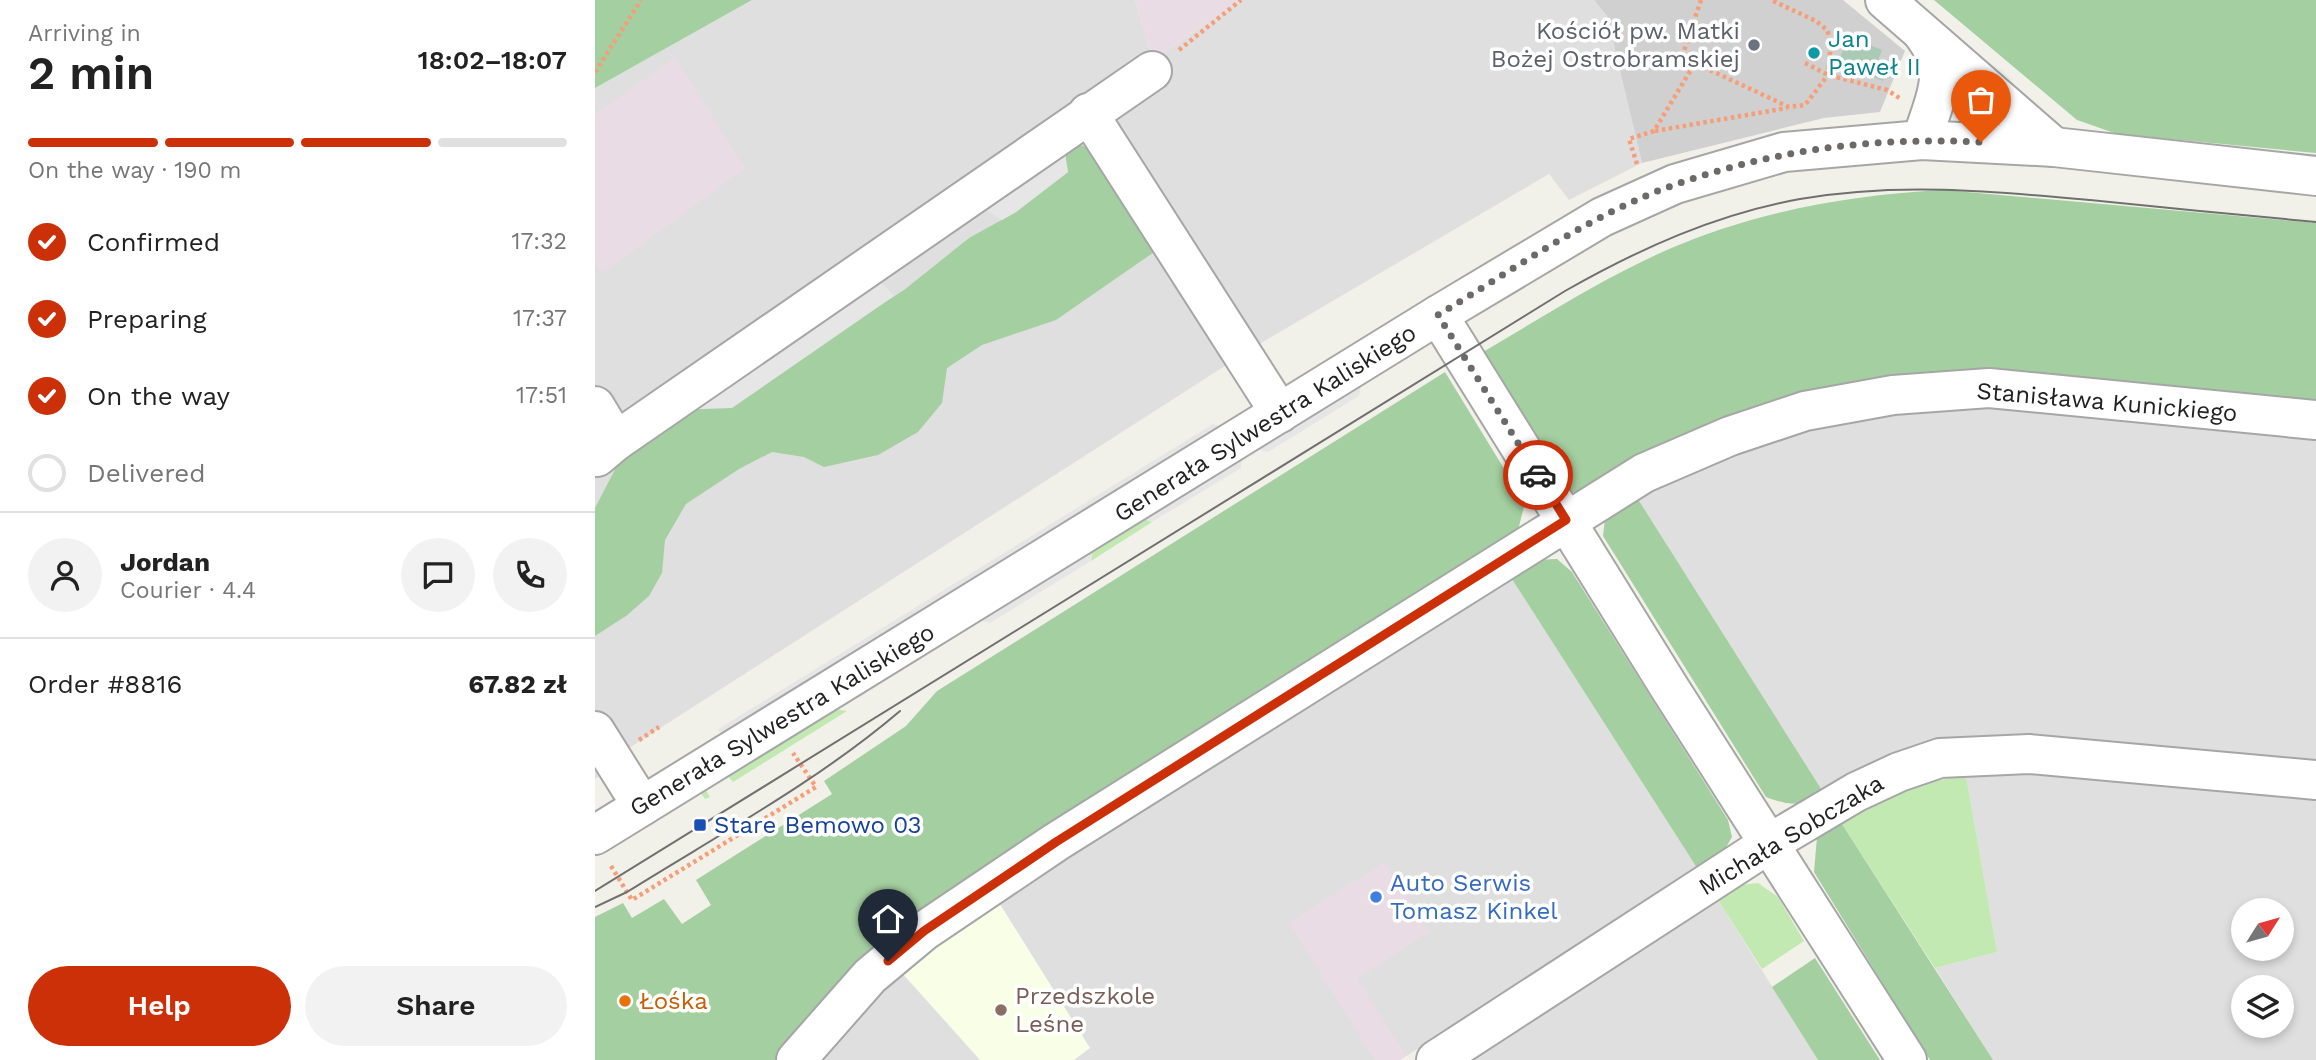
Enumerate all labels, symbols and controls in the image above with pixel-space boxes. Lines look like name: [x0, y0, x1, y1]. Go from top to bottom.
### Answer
place label: Kościół pw. Matki Bożej Ostrobramskiej: [1491, 17, 1740, 73]
text: Arriving in: [28, 20, 141, 47]
place label: Jan Paweł II: [1828, 25, 1921, 81]
marker: Kościół pw. Matki Bożej Ostrobramskiej: [1746, 37, 1762, 53]
text: 18:02–18:07: [418, 45, 567, 75]
marker: Jan Paweł II: [1806, 45, 1822, 61]
text: 2 min: [28, 46, 154, 100]
pin: [1951, 70, 2011, 142]
icon: bag: [1962, 81, 2000, 119]
text: On the way · 190 m: [28, 157, 241, 184]
icon: check: [28, 223, 66, 261]
text: Confirmed: [87, 227, 220, 257]
text: 17:32: [512, 228, 567, 255]
icon: check: [28, 300, 66, 338]
text: Preparing: [87, 304, 207, 334]
text: 17:37: [513, 305, 567, 332]
street label: Generała Sylwestra Kaliskiego: [1109, 318, 1421, 528]
icon: check: [28, 377, 66, 415]
street label: Stanisława Kunickiego: [1975, 377, 2239, 427]
text: On the way: [87, 381, 230, 411]
text: 17:51: [516, 382, 567, 409]
courier: [1503, 440, 1573, 510]
icon: car: [1519, 456, 1557, 494]
text: Delivered: [87, 458, 206, 488]
button: person: [28, 538, 102, 612]
button: chat: [401, 538, 475, 612]
button: phone: [493, 538, 567, 612]
text: Jordan: [120, 547, 210, 577]
text: Courier · 4.4: [120, 577, 256, 604]
street label: Generała Sylwestra Kaliskiego: [625, 618, 939, 822]
text: Order #8816: [28, 669, 182, 699]
text: 67.82 zł: [468, 669, 567, 699]
street label: Michała Sobczaka: [1694, 769, 1888, 901]
place label: Stare Bemowo 03: [714, 811, 922, 839]
marker: Stare Bemowo 03: [692, 817, 708, 833]
place label: Auto Serwis Tomasz Kinkel: [1390, 869, 1558, 925]
pin: [858, 889, 918, 961]
marker: Auto Serwis Tomasz Kinkel: [1368, 889, 1384, 905]
north arrow: [2231, 898, 2294, 961]
map controls: [2231, 898, 2294, 1038]
icon: home: [869, 900, 907, 938]
button: Help: [28, 966, 291, 1046]
button: Share: [305, 966, 567, 1046]
button: layers: [2231, 975, 2294, 1038]
place label: Przedszkole Leśne: [1015, 982, 1155, 1038]
place label: Łośka: [639, 987, 708, 1015]
marker: Łośka: [617, 993, 633, 1009]
marker: Przedszkole Leśne: [993, 1002, 1009, 1018]

